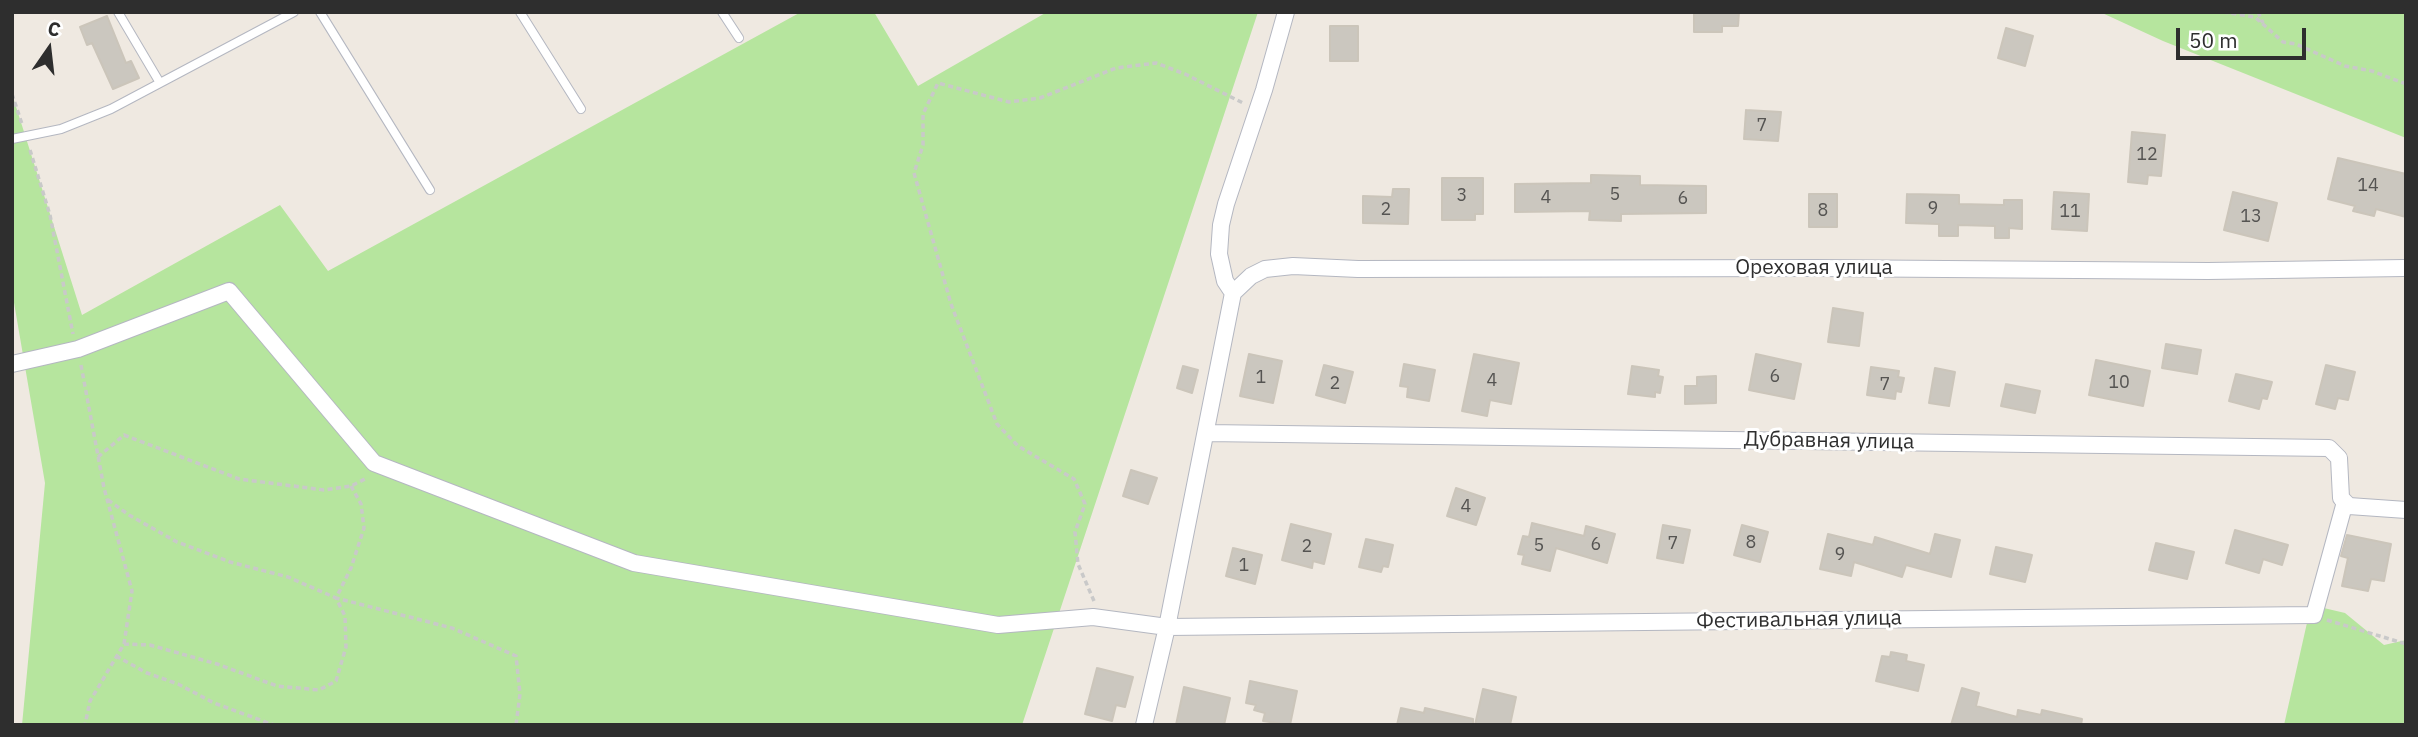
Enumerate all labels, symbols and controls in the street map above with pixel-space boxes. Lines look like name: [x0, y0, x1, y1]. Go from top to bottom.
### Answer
north arrow: [14, 14, 84, 84]
scale bar: [2180, 14, 2310, 58]
text: С: [45, 15, 63, 42]
text: 50 m: [2189, 26, 2238, 54]
house number: 7: [1757, 115, 1767, 137]
house number: 12: [2136, 144, 2158, 166]
house number: 14: [2357, 175, 2379, 197]
house number: 5: [1610, 184, 1620, 206]
house number: 3: [1457, 185, 1467, 207]
house number: 4: [1541, 187, 1551, 209]
house number: 6: [1678, 188, 1688, 210]
house number: 9: [1928, 198, 1938, 220]
house number: 2: [1381, 199, 1391, 221]
house number: 8: [1818, 200, 1828, 222]
house number: 11: [2059, 201, 2081, 223]
house number: 13: [2240, 206, 2262, 228]
street label: Ореховая улица: [1735, 255, 1893, 281]
house number: 6: [1770, 366, 1780, 388]
house number: 1: [1256, 367, 1266, 389]
house number: 4: [1487, 370, 1497, 392]
house number: 10: [2108, 372, 2130, 394]
house number: 2: [1330, 373, 1340, 395]
house number: 7: [1880, 374, 1890, 396]
street label: Дубравная улица: [1744, 427, 1914, 455]
house number: 4: [1461, 496, 1471, 518]
house number: 8: [1746, 532, 1756, 554]
house number: 7: [1668, 533, 1678, 555]
house number: 6: [1591, 534, 1601, 556]
house number: 5: [1534, 535, 1544, 557]
house number: 2: [1302, 536, 1312, 558]
house number: 9: [1835, 544, 1845, 566]
house number: 1: [1239, 555, 1249, 577]
street label: Фестивальная улица: [1696, 606, 1902, 634]

